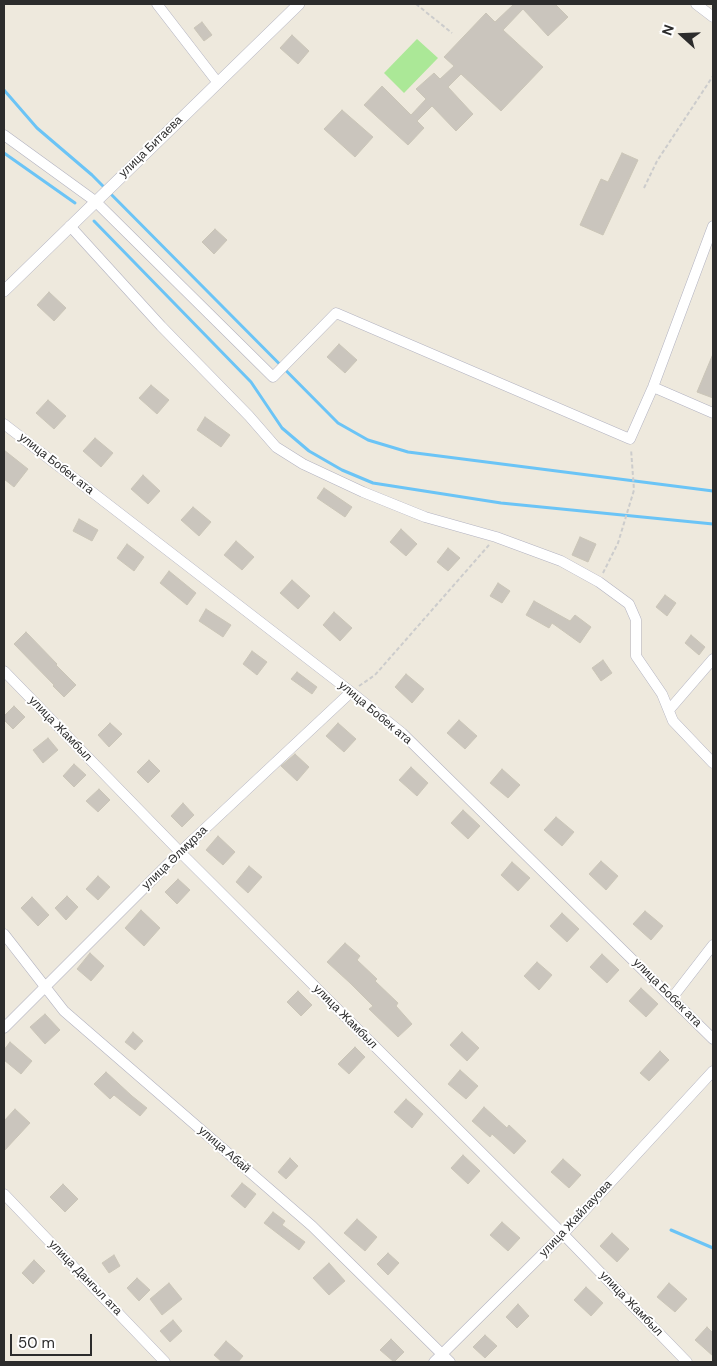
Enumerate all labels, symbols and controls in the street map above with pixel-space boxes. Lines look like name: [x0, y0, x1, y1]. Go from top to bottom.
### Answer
north arrow: [657, 10, 707, 60]
text: N: [658, 22, 678, 38]
street label: улица Битаева: [116, 113, 186, 181]
street label: улица Бобек ата: [16, 430, 96, 498]
street label: улица Бобек ата: [336, 678, 414, 748]
street label: улица Жамбыл: [25, 694, 95, 764]
street label: улица Әлмұрза: [139, 823, 211, 893]
street label: улица Бобек ата: [630, 956, 704, 1030]
street label: улица Жамбыл: [310, 982, 380, 1052]
street label: улица Абай: [195, 1124, 253, 1176]
street label: улица Жайлауова: [537, 1178, 615, 1260]
street label: улица Дангыл ата: [45, 1237, 125, 1319]
street label: улица Жамбыл: [596, 1269, 666, 1339]
scale bar: [12, 1324, 95, 1356]
text: 50 m: [18, 1333, 55, 1353]

